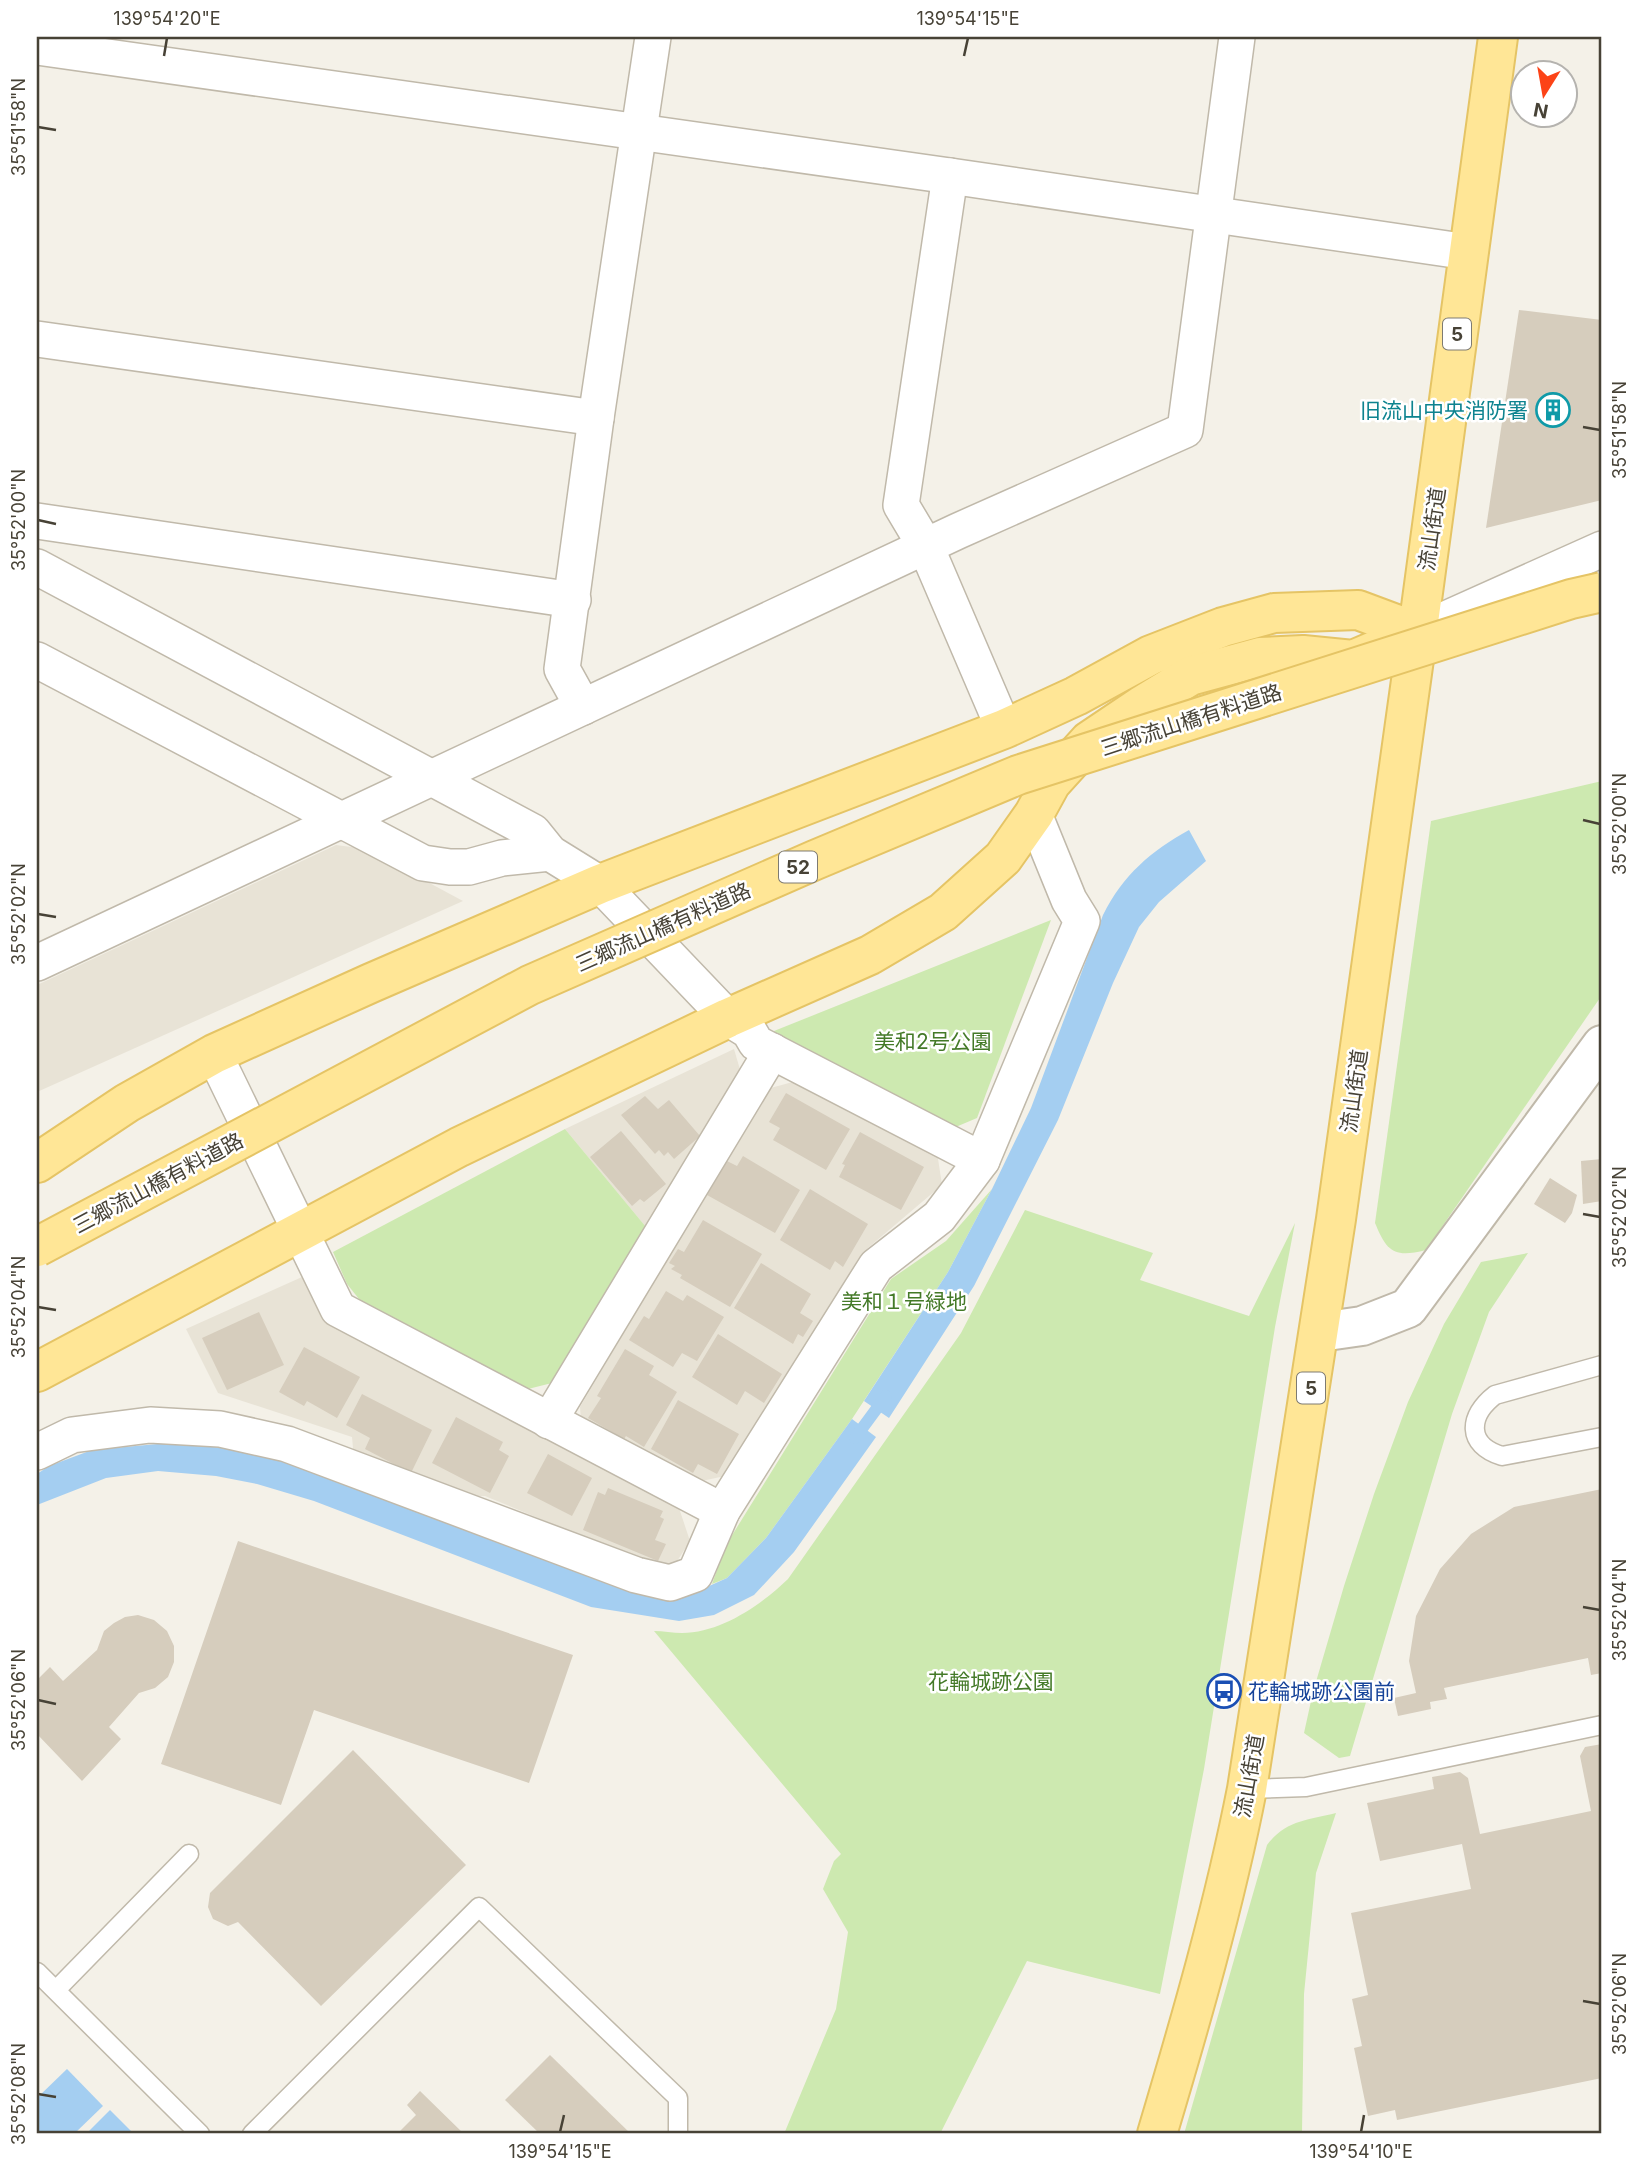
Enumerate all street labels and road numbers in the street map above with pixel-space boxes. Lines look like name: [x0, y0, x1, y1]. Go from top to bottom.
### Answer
road number: 5: [1443, 318, 1471, 350]
street label: 流山街道: [1414, 486, 1450, 572]
street label: 三郷流山橋有料道路: [1097, 679, 1285, 761]
road number: 52: [779, 852, 817, 882]
street label: 三郷流山橋有料道路: [572, 877, 754, 977]
street label: 流山街道: [1336, 1048, 1372, 1134]
street label: 三郷流山橋有料道路: [69, 1128, 247, 1238]
road number: 5: [1297, 1372, 1325, 1404]
street label: 流山街道: [1229, 1732, 1269, 1820]

